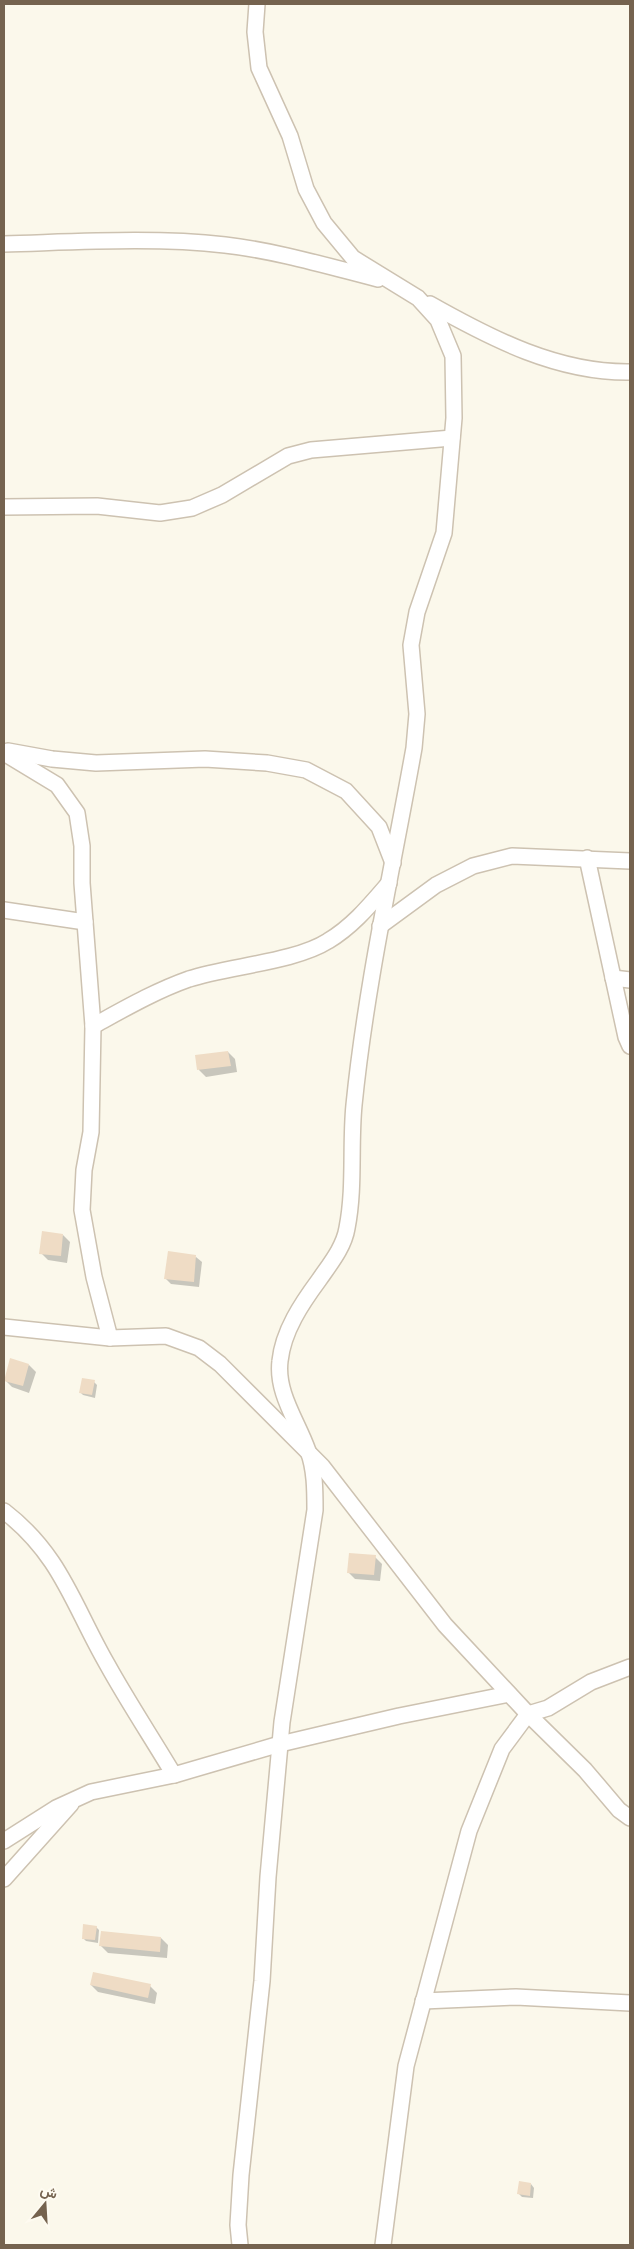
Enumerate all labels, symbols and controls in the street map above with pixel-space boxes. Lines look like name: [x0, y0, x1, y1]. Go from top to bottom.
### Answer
north arrow: [20, 2179, 70, 2229]
text: ش: [38, 2180, 60, 2203]

